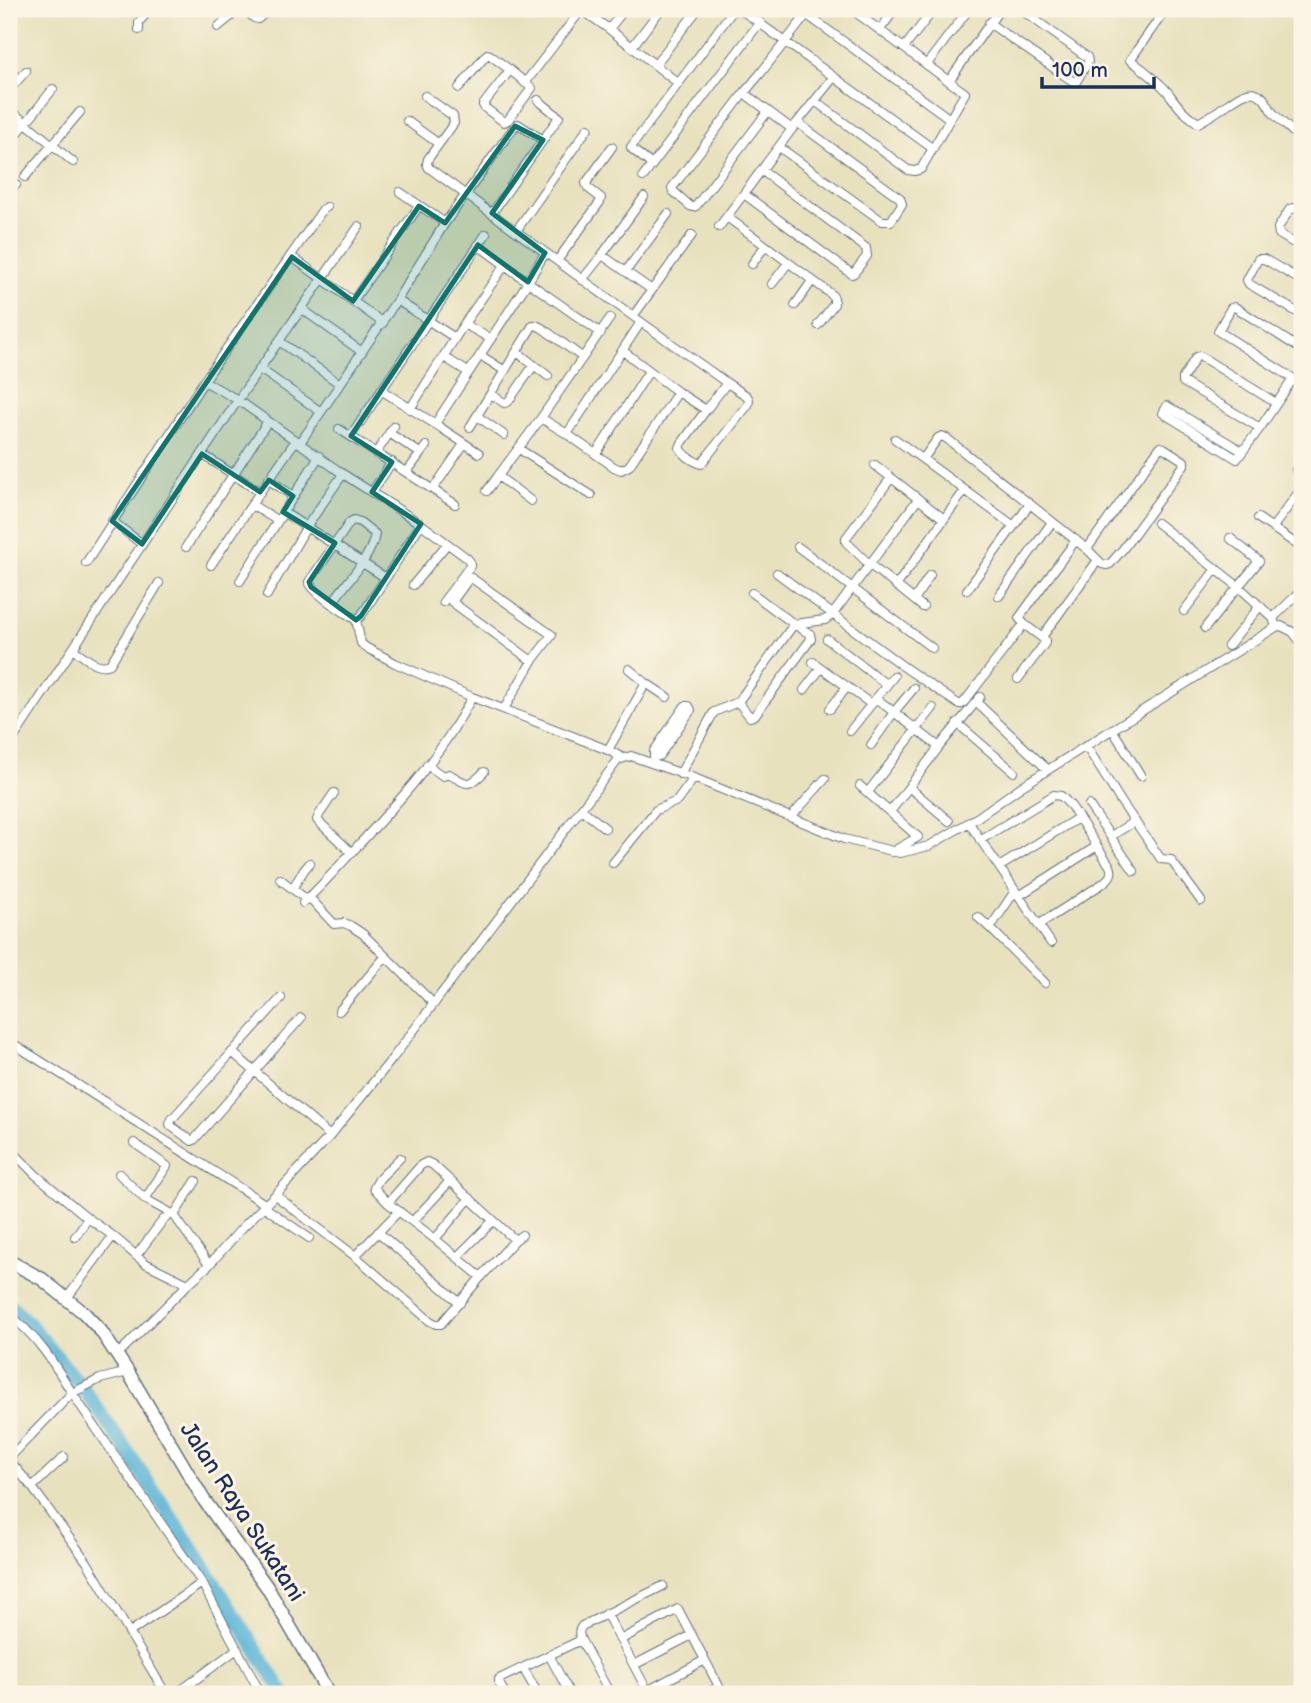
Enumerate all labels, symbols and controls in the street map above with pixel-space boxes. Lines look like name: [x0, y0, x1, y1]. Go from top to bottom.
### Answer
scale bar: [1042, 46, 1154, 90]
text: 100 m: [1052, 58, 1108, 83]
street label: Jalan Raya Sukatani: [174, 1417, 310, 1607]

